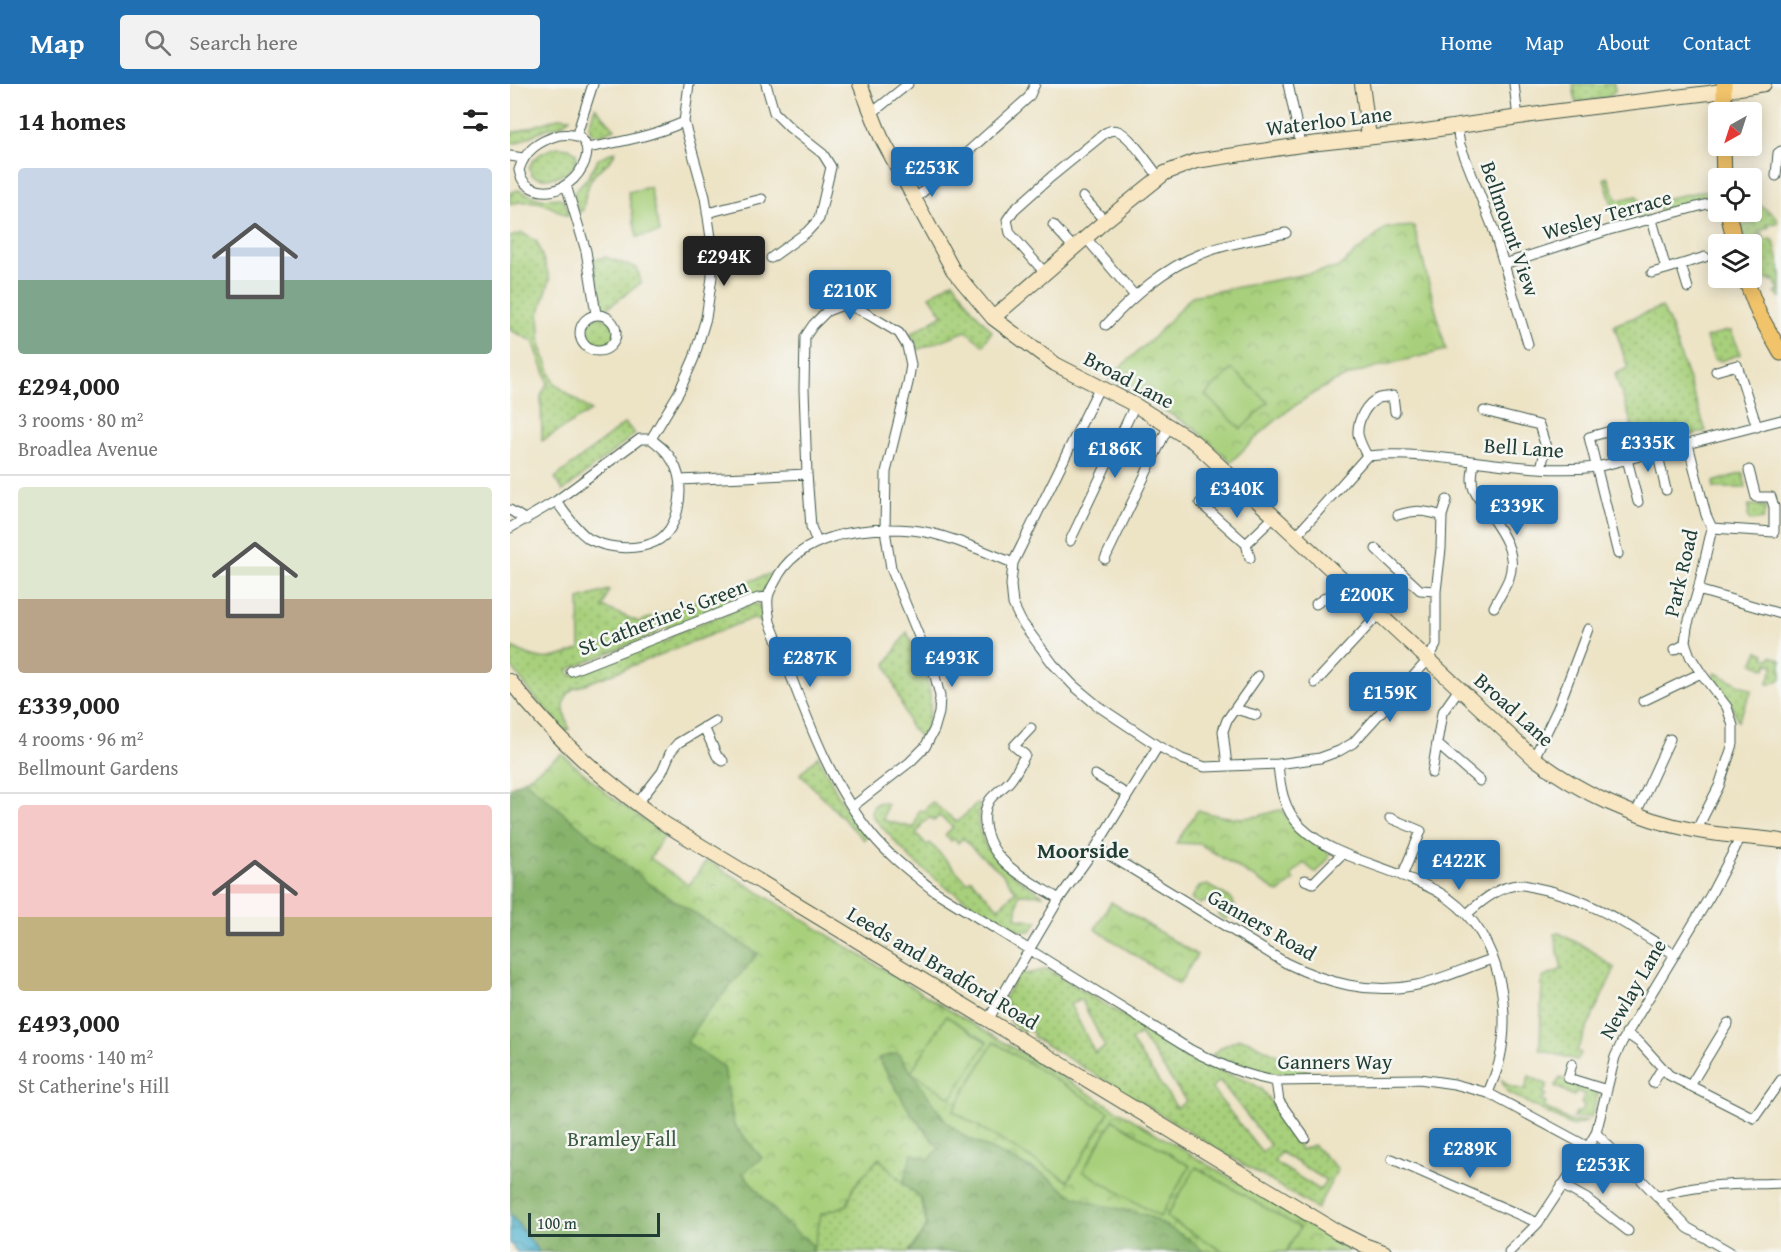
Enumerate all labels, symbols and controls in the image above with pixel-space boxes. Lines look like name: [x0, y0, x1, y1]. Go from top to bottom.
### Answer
search box: [120, 15, 540, 69]
text: Map: [30, 22, 84, 63]
icon: search: [141, 26, 174, 59]
text: Search here: [189, 26, 298, 58]
text: Home: [1441, 27, 1492, 58]
text: Map: [1525, 27, 1564, 58]
text: About: [1597, 27, 1650, 58]
text: Contact: [1683, 27, 1751, 58]
street label: Waterloo Lane: [1264, 97, 1394, 144]
text: 14 homes: [18, 101, 126, 140]
north arrow: [1708, 102, 1762, 156]
map controls: [1708, 102, 1762, 288]
icon: filters: [459, 104, 492, 137]
pin: £253K: [890, 147, 974, 198]
text: £253K: [905, 152, 959, 181]
street label: Bellmount View: [1473, 157, 1548, 301]
button: locate: [1708, 168, 1762, 222]
street label: Wesley Terrace: [1539, 181, 1675, 248]
icon: home: [201, 207, 309, 315]
button: layers: [1708, 234, 1762, 288]
pin: £294K: [682, 236, 766, 287]
text: £294K: [697, 241, 751, 270]
pin: £210K: [808, 270, 892, 321]
text: £210K: [823, 275, 877, 304]
street label: Broad Lane: [1078, 343, 1180, 416]
text: £294,000: [18, 366, 120, 405]
text: 3 rooms · 80 m²: [18, 405, 144, 434]
pin: £335K: [1606, 422, 1690, 473]
text: £335K: [1621, 427, 1675, 456]
pin: £186K: [1073, 428, 1157, 479]
street label: Bell Lane: [1483, 429, 1565, 466]
text: £186K: [1088, 433, 1142, 462]
text: Broadlea Avenue: [18, 434, 158, 463]
pin: £340K: [1195, 468, 1279, 519]
text: £340K: [1210, 473, 1264, 502]
pin: £339K: [1475, 485, 1559, 536]
text: £339K: [1490, 490, 1544, 519]
street label: Park Road: [1655, 525, 1706, 620]
icon: home: [201, 526, 309, 634]
street label: St Catherine's Green: [573, 570, 752, 663]
pin: £200K: [1325, 574, 1409, 625]
text: £200K: [1340, 579, 1394, 608]
pin: £287K: [768, 637, 852, 688]
pin: £493K: [910, 637, 994, 688]
text: £287K: [783, 642, 837, 671]
text: £493K: [925, 642, 979, 671]
street label: Broad Lane: [1467, 665, 1561, 754]
pin: £159K: [1348, 672, 1432, 723]
text: £159K: [1363, 677, 1417, 706]
text: £339,000: [18, 685, 120, 724]
text: 4 rooms · 96 m²: [18, 724, 144, 753]
text: Bellmount Gardens: [18, 753, 179, 782]
district label: Moorside: [1037, 834, 1129, 866]
pin: £422K: [1417, 840, 1501, 891]
icon: home: [201, 844, 309, 952]
text: £422K: [1432, 845, 1486, 874]
street label: Ganners Road: [1202, 881, 1323, 969]
street label: Leeds and Bradford Road: [841, 898, 1046, 1038]
street label: Newlay Lane: [1591, 933, 1674, 1045]
text: £493,000: [18, 1003, 120, 1042]
text: 4 rooms · 140 m²: [18, 1042, 153, 1071]
street label: Ganners Way: [1278, 1046, 1393, 1077]
text: St Catherine's Hill: [18, 1071, 169, 1100]
park label: Bramley Fall: [567, 1123, 677, 1154]
pin: £289K: [1428, 1128, 1512, 1179]
text: £289K: [1443, 1133, 1497, 1162]
pin: £253K: [1561, 1144, 1645, 1195]
text: £253K: [1576, 1149, 1630, 1178]
scale bar: [528, 1210, 660, 1238]
text: 100 m: [537, 1211, 577, 1235]

